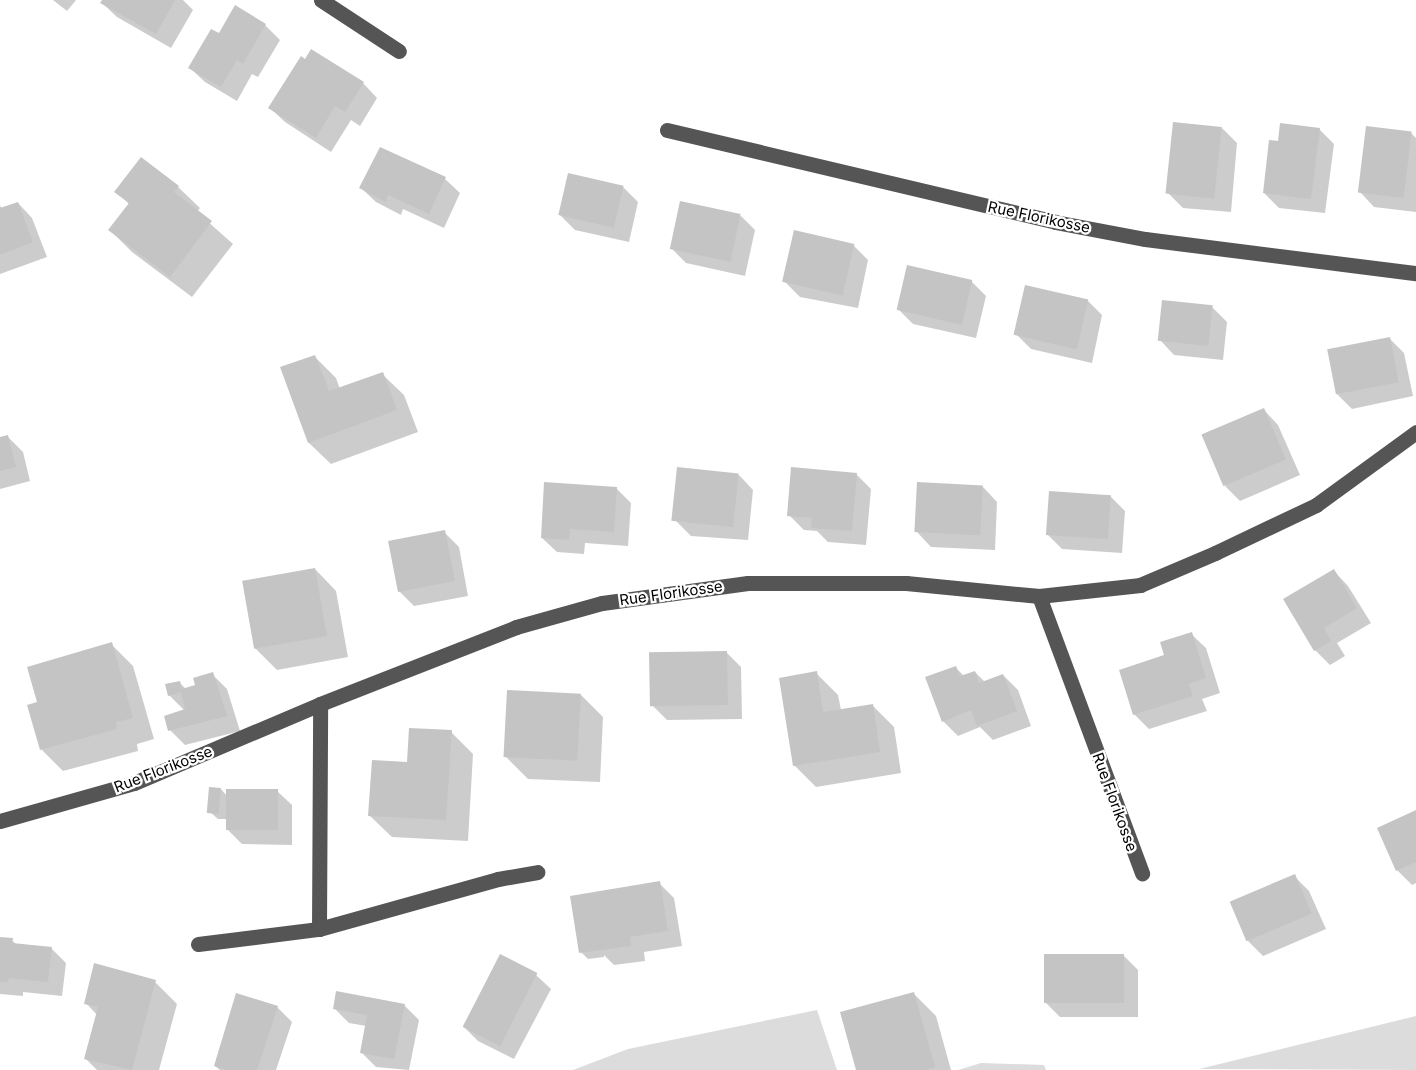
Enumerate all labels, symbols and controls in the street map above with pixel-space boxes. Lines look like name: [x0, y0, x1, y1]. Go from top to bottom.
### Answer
street label: Rue Florikosse: [986, 197, 1092, 237]
street label: Rue Florikosse: [618, 577, 724, 609]
street label: Rue Florikosse: [111, 742, 215, 796]
street label: Rue Florikosse: [1089, 750, 1141, 854]

